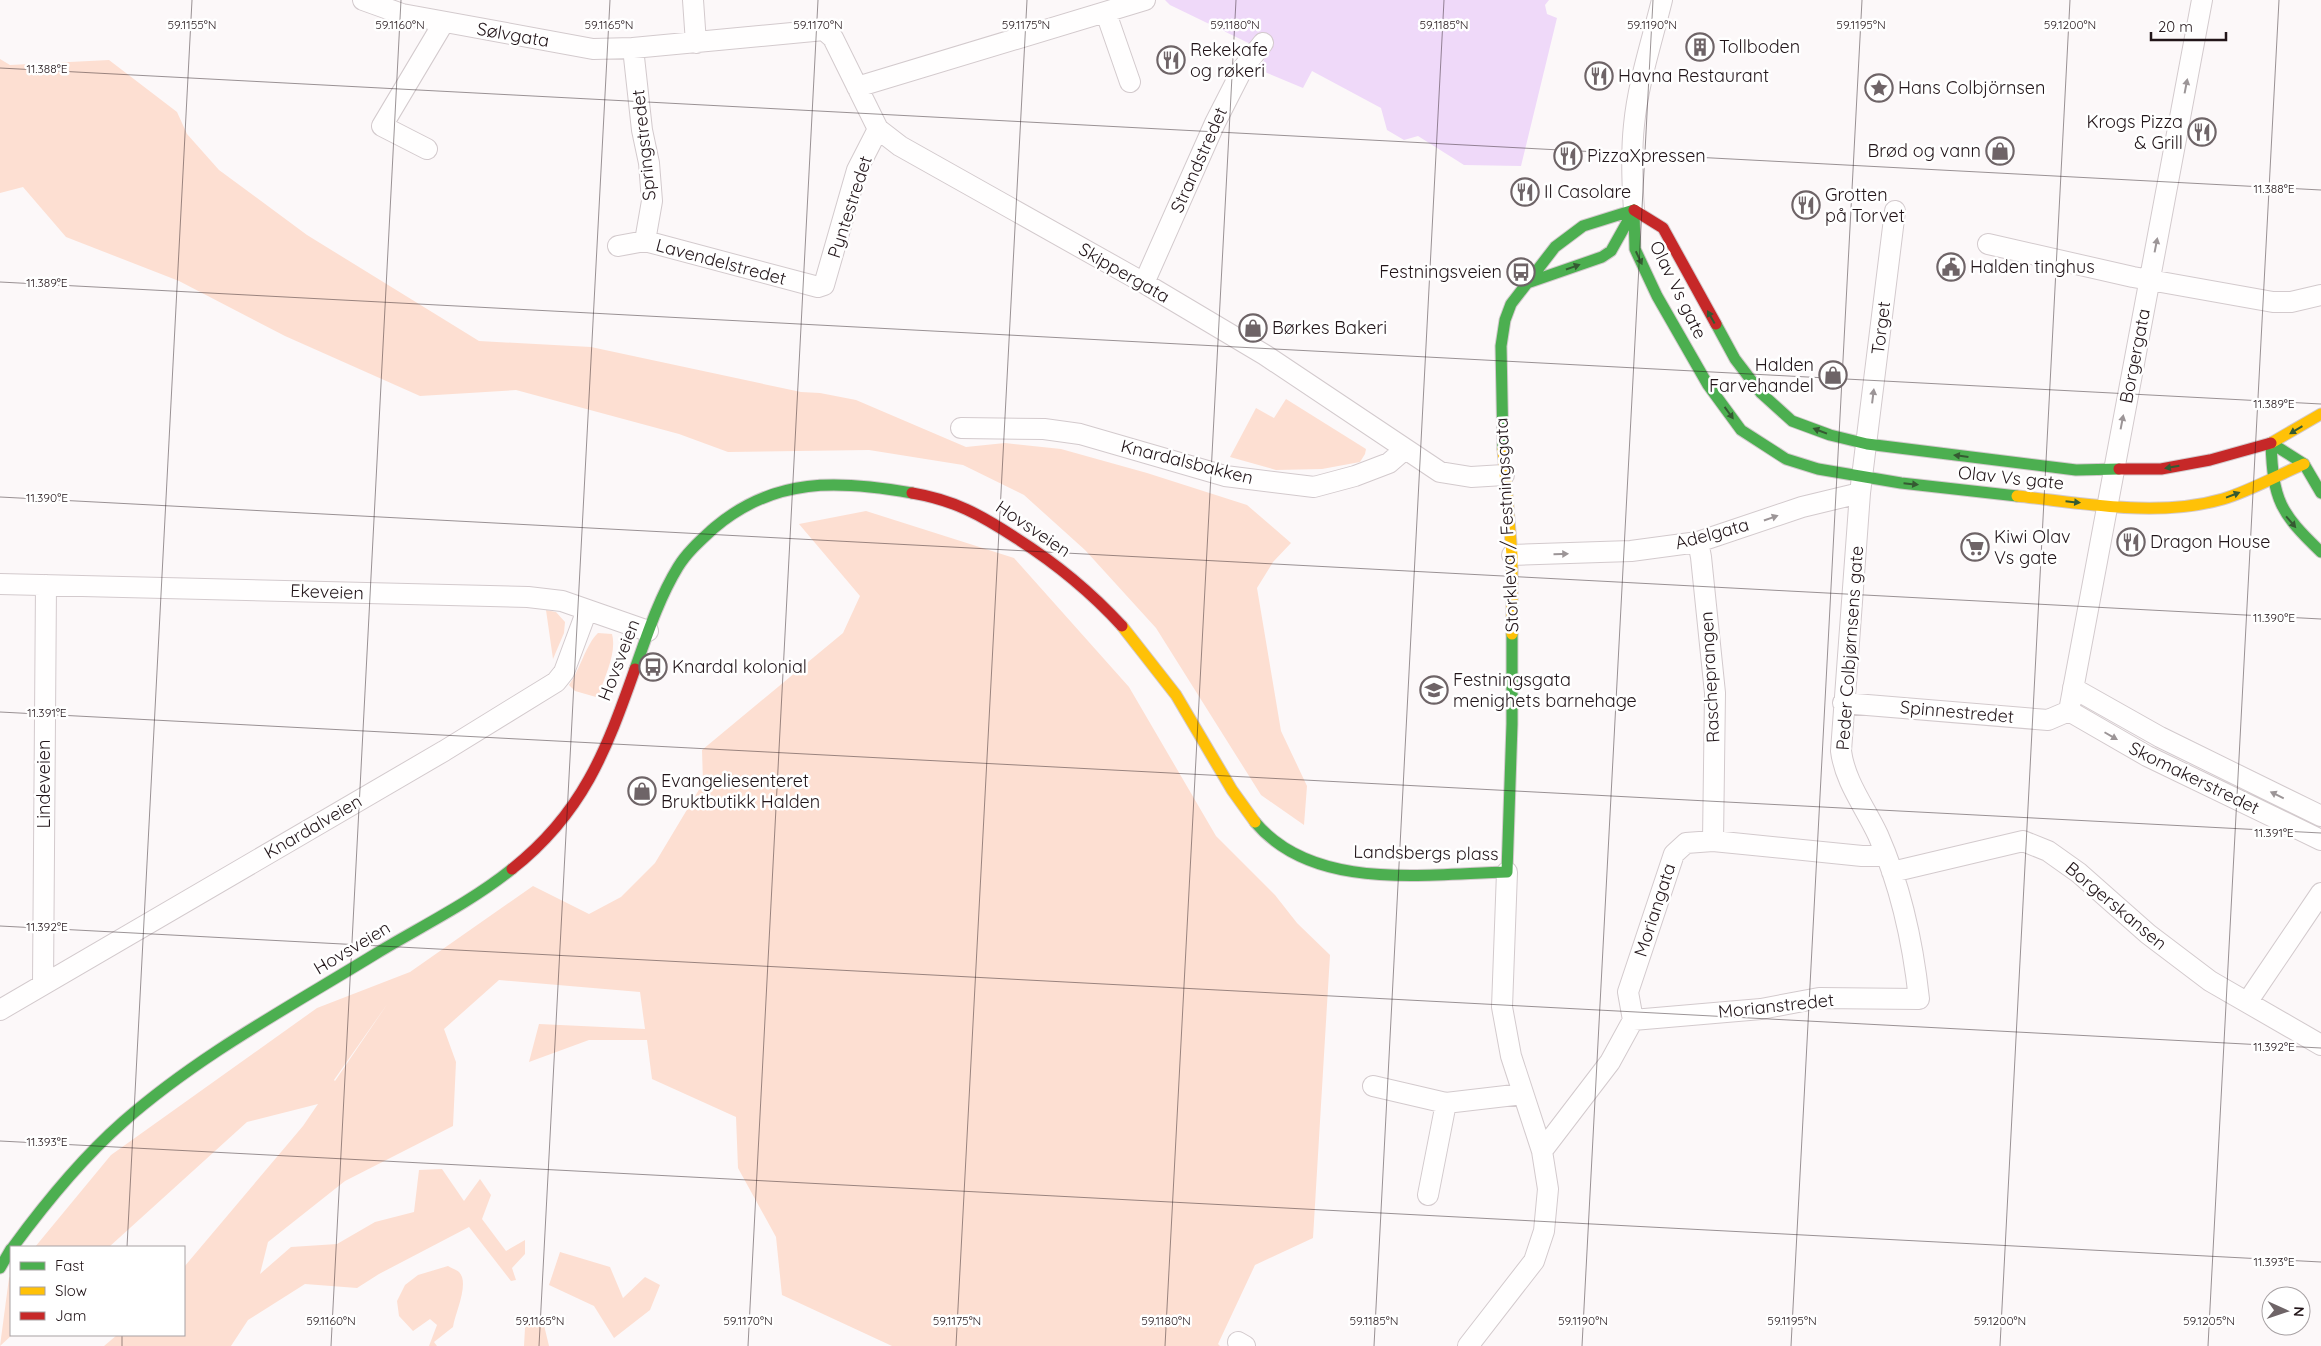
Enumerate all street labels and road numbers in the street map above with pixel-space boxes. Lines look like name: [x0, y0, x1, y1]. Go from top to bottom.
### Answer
street label: Sølvgata: [475, 17, 551, 52]
street label: Springstredet: [626, 88, 661, 202]
street label: Strandstredet: [1165, 103, 1232, 216]
street label: Pyntestredet: [822, 153, 877, 261]
street label: Lavendelstredet: [653, 233, 789, 290]
street label: Skippergata: [1075, 237, 1174, 308]
street label: Olav Vs gate: [1645, 237, 1712, 343]
street label: Torget: [1866, 300, 1895, 356]
street label: Borgergata: [2114, 307, 2155, 405]
street label: Storkleva / Festningsgata: [1489, 417, 1524, 633]
street label: Knardalsbakken: [1119, 434, 1256, 489]
street label: Olav Vs gate: [1957, 461, 2065, 494]
street label: Hovsveien: [991, 495, 1075, 562]
street label: Adelgata: [1672, 513, 1751, 554]
street label: Peder Colbjørnsens gate: [1831, 545, 1868, 751]
street label: Ekeveien: [290, 579, 364, 604]
street label: Rascheprangen: [1695, 611, 1724, 743]
street label: Hovsveien: [592, 616, 645, 704]
street label: Spinnestredet: [1899, 695, 2015, 728]
street label: Skomakerstredet: [2125, 736, 2263, 819]
street label: Lindeveien: [32, 740, 55, 828]
street label: Knardalveien: [260, 789, 366, 864]
street label: Landsbergs plass: [1353, 840, 1499, 865]
street label: Borgerskansen: [2061, 856, 2172, 955]
street label: Moriangata: [1629, 860, 1680, 959]
street label: Hovsveien: [309, 916, 394, 979]
street label: Morianstredet: [1717, 988, 1835, 1023]

